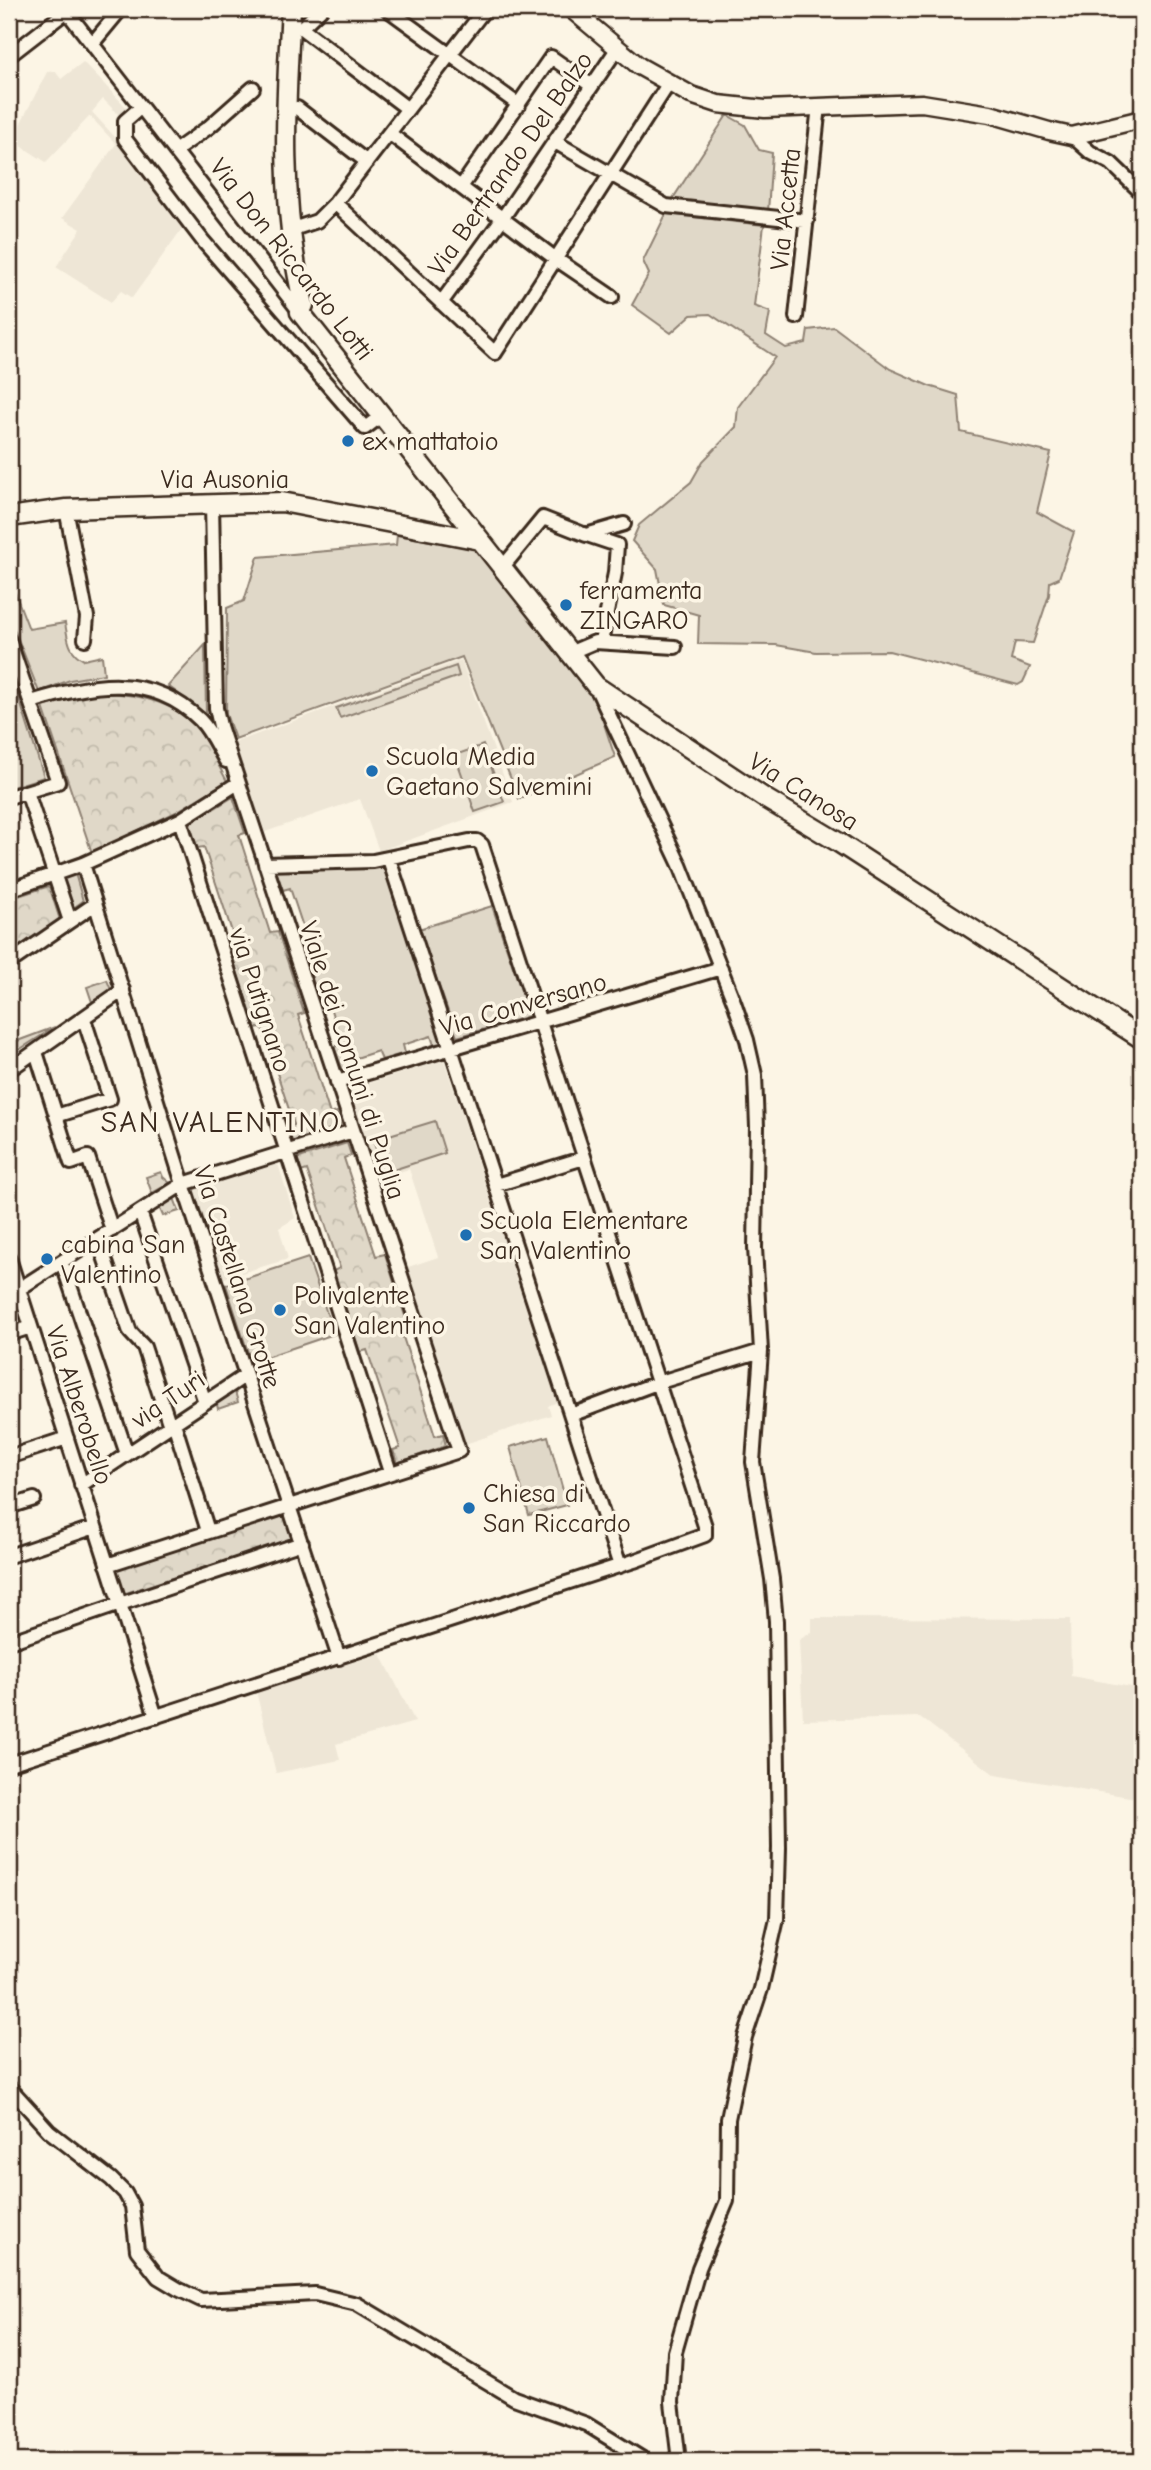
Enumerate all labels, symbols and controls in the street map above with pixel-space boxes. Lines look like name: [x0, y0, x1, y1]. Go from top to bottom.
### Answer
street label: Via Bertrando Del Balzo: [422, 46, 599, 281]
street label: Via Accetta: [765, 147, 807, 272]
street label: Via Don Riccardo Lotti: [203, 153, 379, 366]
place label: ex mattatoio: [362, 427, 499, 457]
marker: ex mattatoio: [340, 433, 356, 449]
street label: Via Ausonia: [161, 465, 289, 495]
place label: ferramenta ZINGARO: [579, 576, 702, 636]
marker: ferramenta ZINGARO: [558, 597, 574, 613]
place label: Scuola Media Gaetano Salvemini: [386, 742, 593, 802]
street label: Via Canosa: [743, 746, 864, 837]
marker: Scuola Media Gaetano Salvemini: [364, 763, 380, 779]
street label: Viale dei Comuni di Puglia: [293, 918, 411, 1203]
street label: via Putignano: [222, 924, 297, 1076]
street label: Via Conversano: [436, 967, 610, 1043]
district label: SAN VALENTINO: [101, 1105, 341, 1140]
street label: Via Castellana Grotte: [187, 1162, 287, 1392]
place label: Scuola Elementare San Valentino: [480, 1206, 688, 1266]
marker: Scuola Elementare San Valentino: [458, 1227, 474, 1243]
place label: cabina San Valentino: [61, 1230, 185, 1290]
marker: cabina San Valentino: [39, 1251, 55, 1267]
place label: Polivalente San Valentino: [294, 1281, 445, 1341]
marker: Polivalente San Valentino: [272, 1302, 288, 1318]
street label: Via Alberobello: [39, 1322, 119, 1489]
street label: via Turi: [125, 1364, 211, 1436]
place label: Chiesa di San Riccardo: [483, 1479, 631, 1539]
marker: Chiesa di San Riccardo: [461, 1500, 477, 1516]

